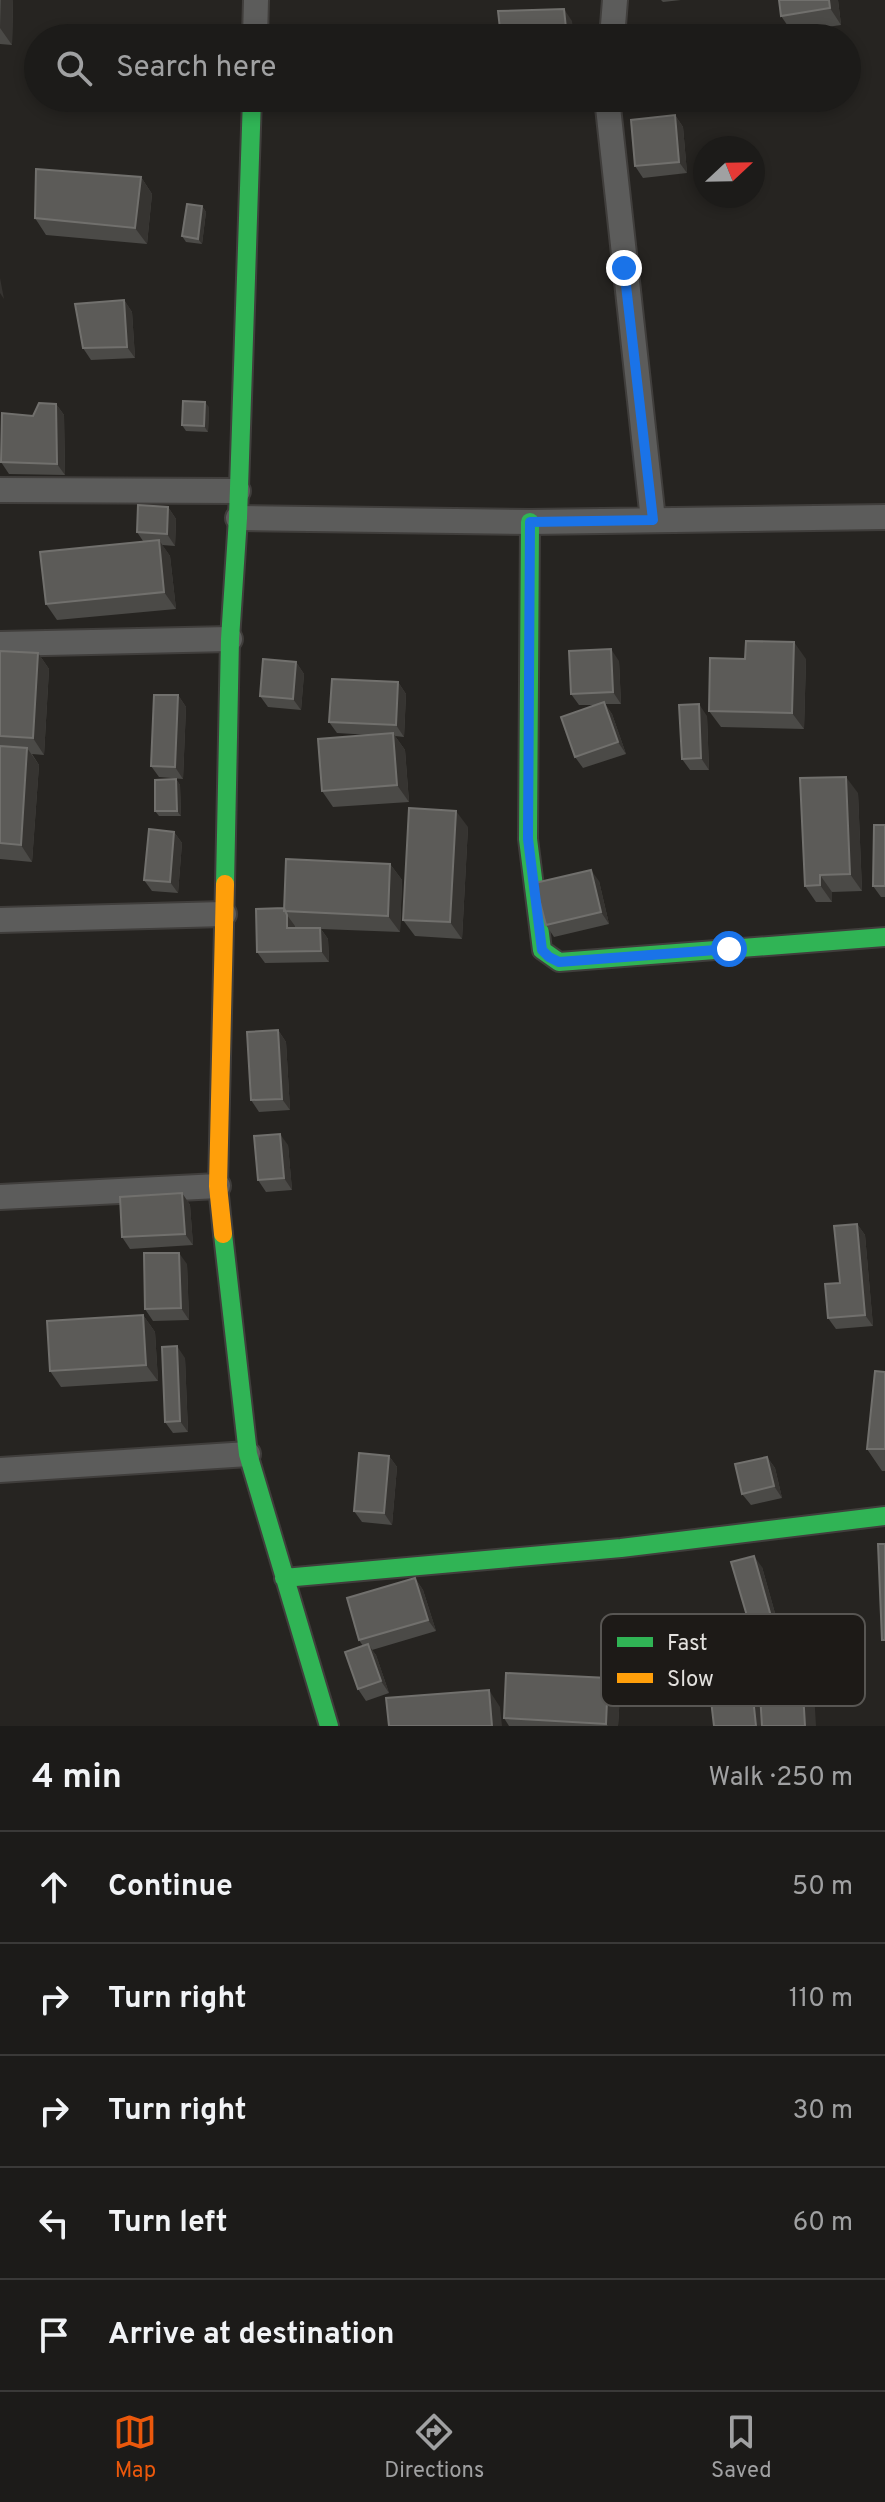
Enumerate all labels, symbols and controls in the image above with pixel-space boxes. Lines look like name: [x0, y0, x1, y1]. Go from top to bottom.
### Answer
search box: [24, 24, 861, 112]
icon: search: [52, 46, 96, 90]
text: Search here: [116, 50, 276, 87]
north arrow: [693, 136, 765, 208]
route end: [606, 250, 642, 286]
route start: [711, 931, 747, 967]
legend: [601, 1614, 865, 1706]
text: Fast: [667, 1631, 708, 1658]
text: Slow: [667, 1667, 714, 1694]
text: 4 min: [32, 1757, 122, 1800]
text: Walk · 250 m: [708, 1762, 853, 1795]
icon: ahead: [32, 1865, 76, 1909]
text: Continue: [108, 1869, 233, 1906]
text: 50 m: [792, 1871, 853, 1904]
icon: right: [32, 1977, 76, 2021]
text: Turn right: [108, 1981, 246, 2018]
text: 110 m: [789, 1983, 853, 2016]
icon: right: [32, 2089, 76, 2133]
text: Turn right: [108, 2093, 246, 2130]
text: 30 m: [793, 2095, 853, 2128]
icon: left: [32, 2201, 76, 2245]
text: Turn left: [108, 2205, 228, 2242]
text: 60 m: [793, 2207, 853, 2240]
icon: arrive: [32, 2313, 76, 2357]
text: Arrive at destination: [108, 2317, 394, 2354]
tab: Map: [113, 2410, 157, 2485]
tab: Directions: [384, 2410, 484, 2485]
tab: Saved: [711, 2410, 772, 2485]

